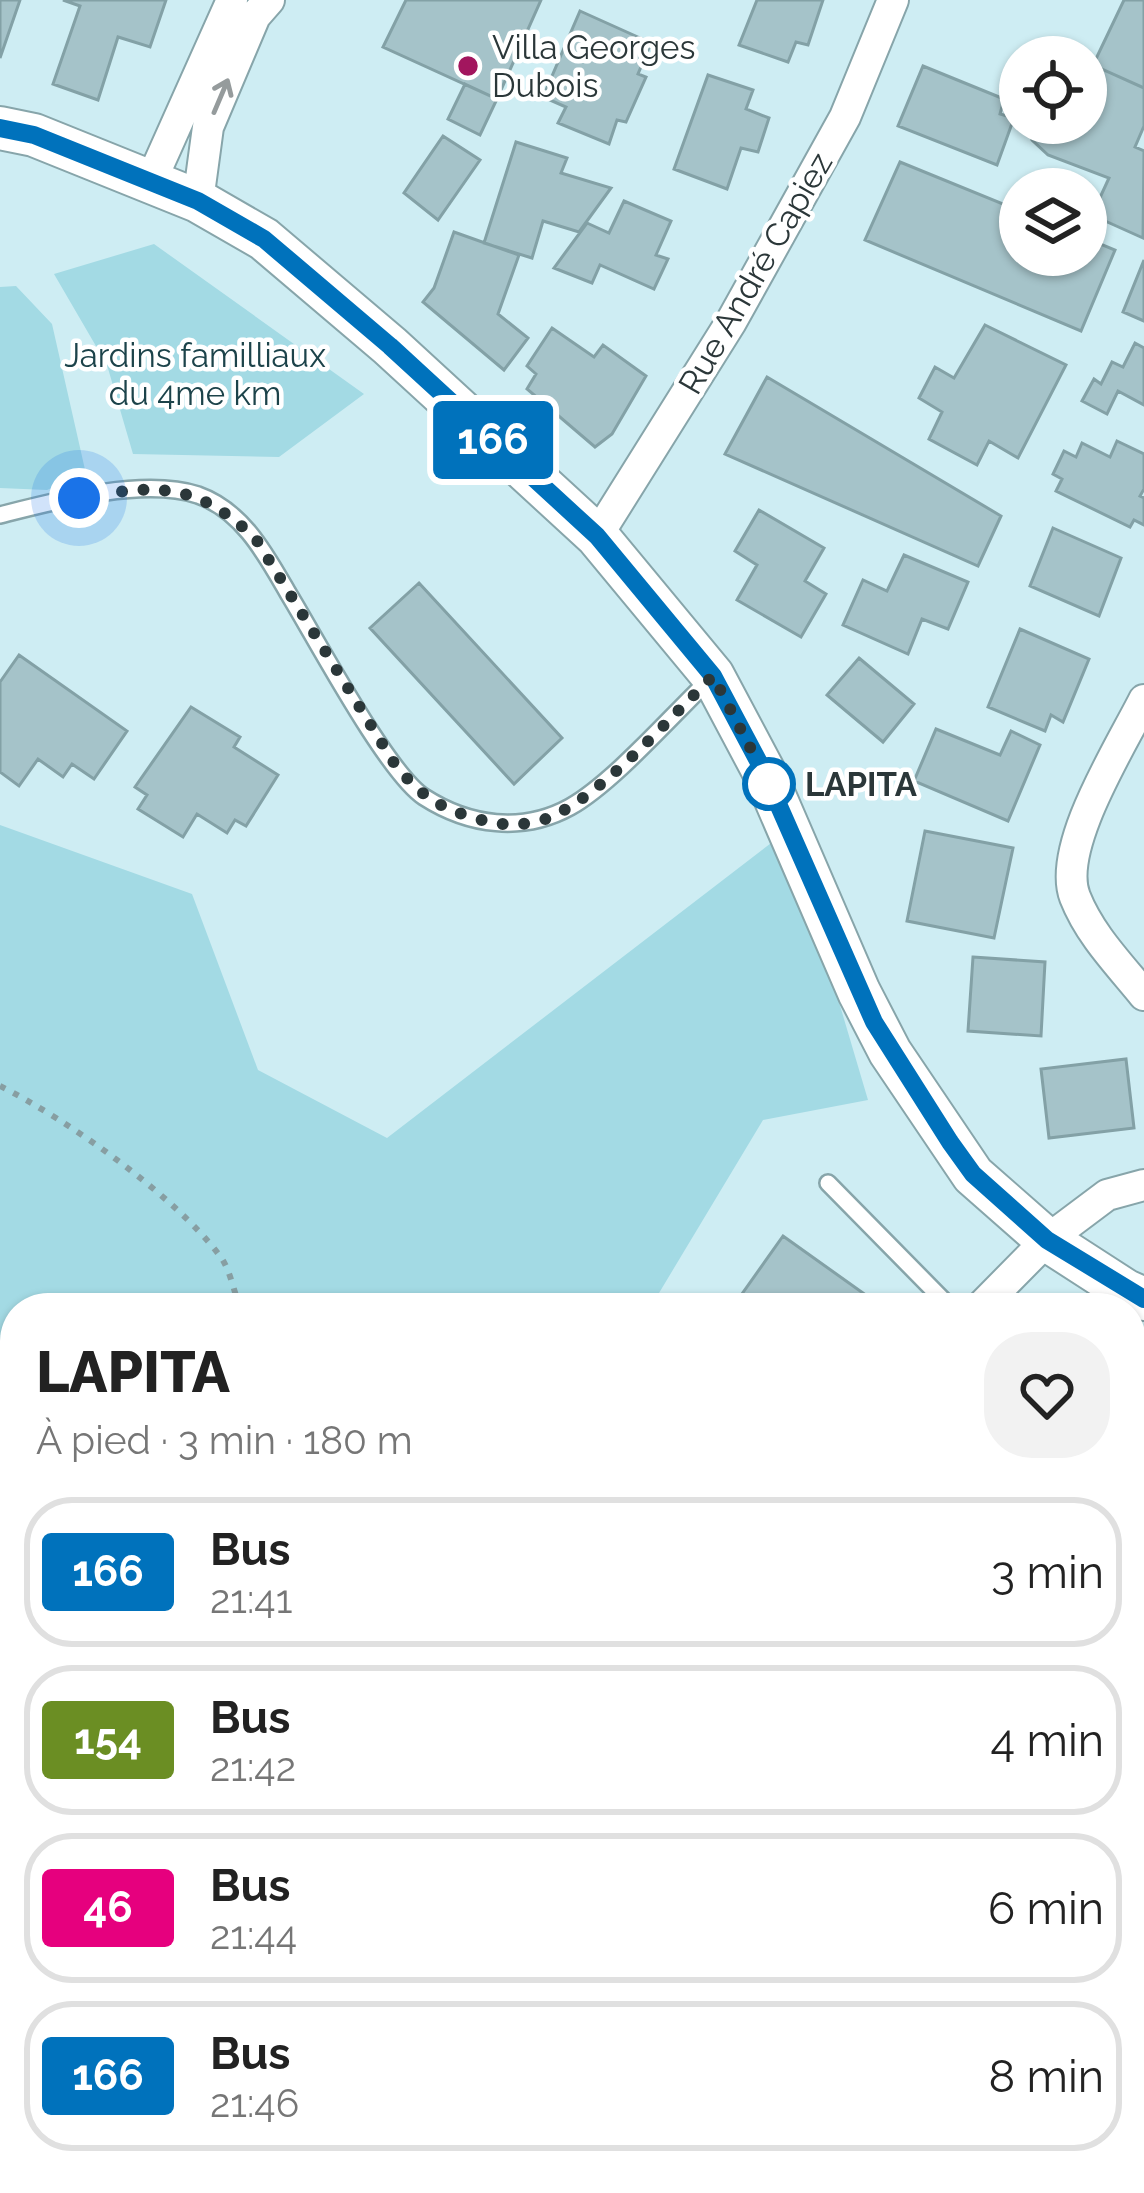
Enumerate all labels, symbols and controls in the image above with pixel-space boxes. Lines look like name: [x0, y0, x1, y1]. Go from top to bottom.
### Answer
place label: Villa Georges Dubois: [492, 28, 695, 105]
map controls: [999, 36, 1107, 276]
button: locate: [999, 36, 1107, 144]
marker: Villa Georges Dubois: [455, 53, 481, 79]
one-way arrow: [212, 78, 233, 115]
street label: Rue André Capiez: [671, 146, 840, 401]
button: layers: [999, 168, 1107, 276]
park label: Jardins familliaux du 4me km: [64, 336, 326, 413]
line badge: 166: [424, 401, 562, 479]
text: 166: [457, 415, 529, 464]
your location: [49, 468, 109, 528]
marker: LAPITA: [744, 759, 794, 809]
place label: LAPITA: [805, 765, 918, 804]
button: heart: [984, 1332, 1110, 1458]
text: LAPITA: [36, 1338, 230, 1405]
text: À pied · 3 min · 180 m: [36, 1417, 413, 1463]
text: Bus: [210, 1523, 291, 1576]
text: 3 min: [991, 1546, 1104, 1599]
text: 166: [72, 1547, 144, 1596]
text: 21:41: [210, 1576, 292, 1622]
text: Bus: [210, 1691, 291, 1744]
text: 4 min: [991, 1714, 1104, 1767]
text: 154: [74, 1715, 142, 1764]
text: 21:42: [210, 1744, 296, 1790]
text: Bus: [210, 1859, 291, 1912]
text: 6 min: [988, 1882, 1104, 1935]
text: 46: [83, 1883, 133, 1932]
text: 21:44: [210, 1912, 297, 1958]
text: Bus: [210, 2027, 291, 2080]
text: 8 min: [988, 2050, 1104, 2103]
text: 166: [72, 2051, 144, 2100]
text: 21:46: [210, 2080, 299, 2126]

